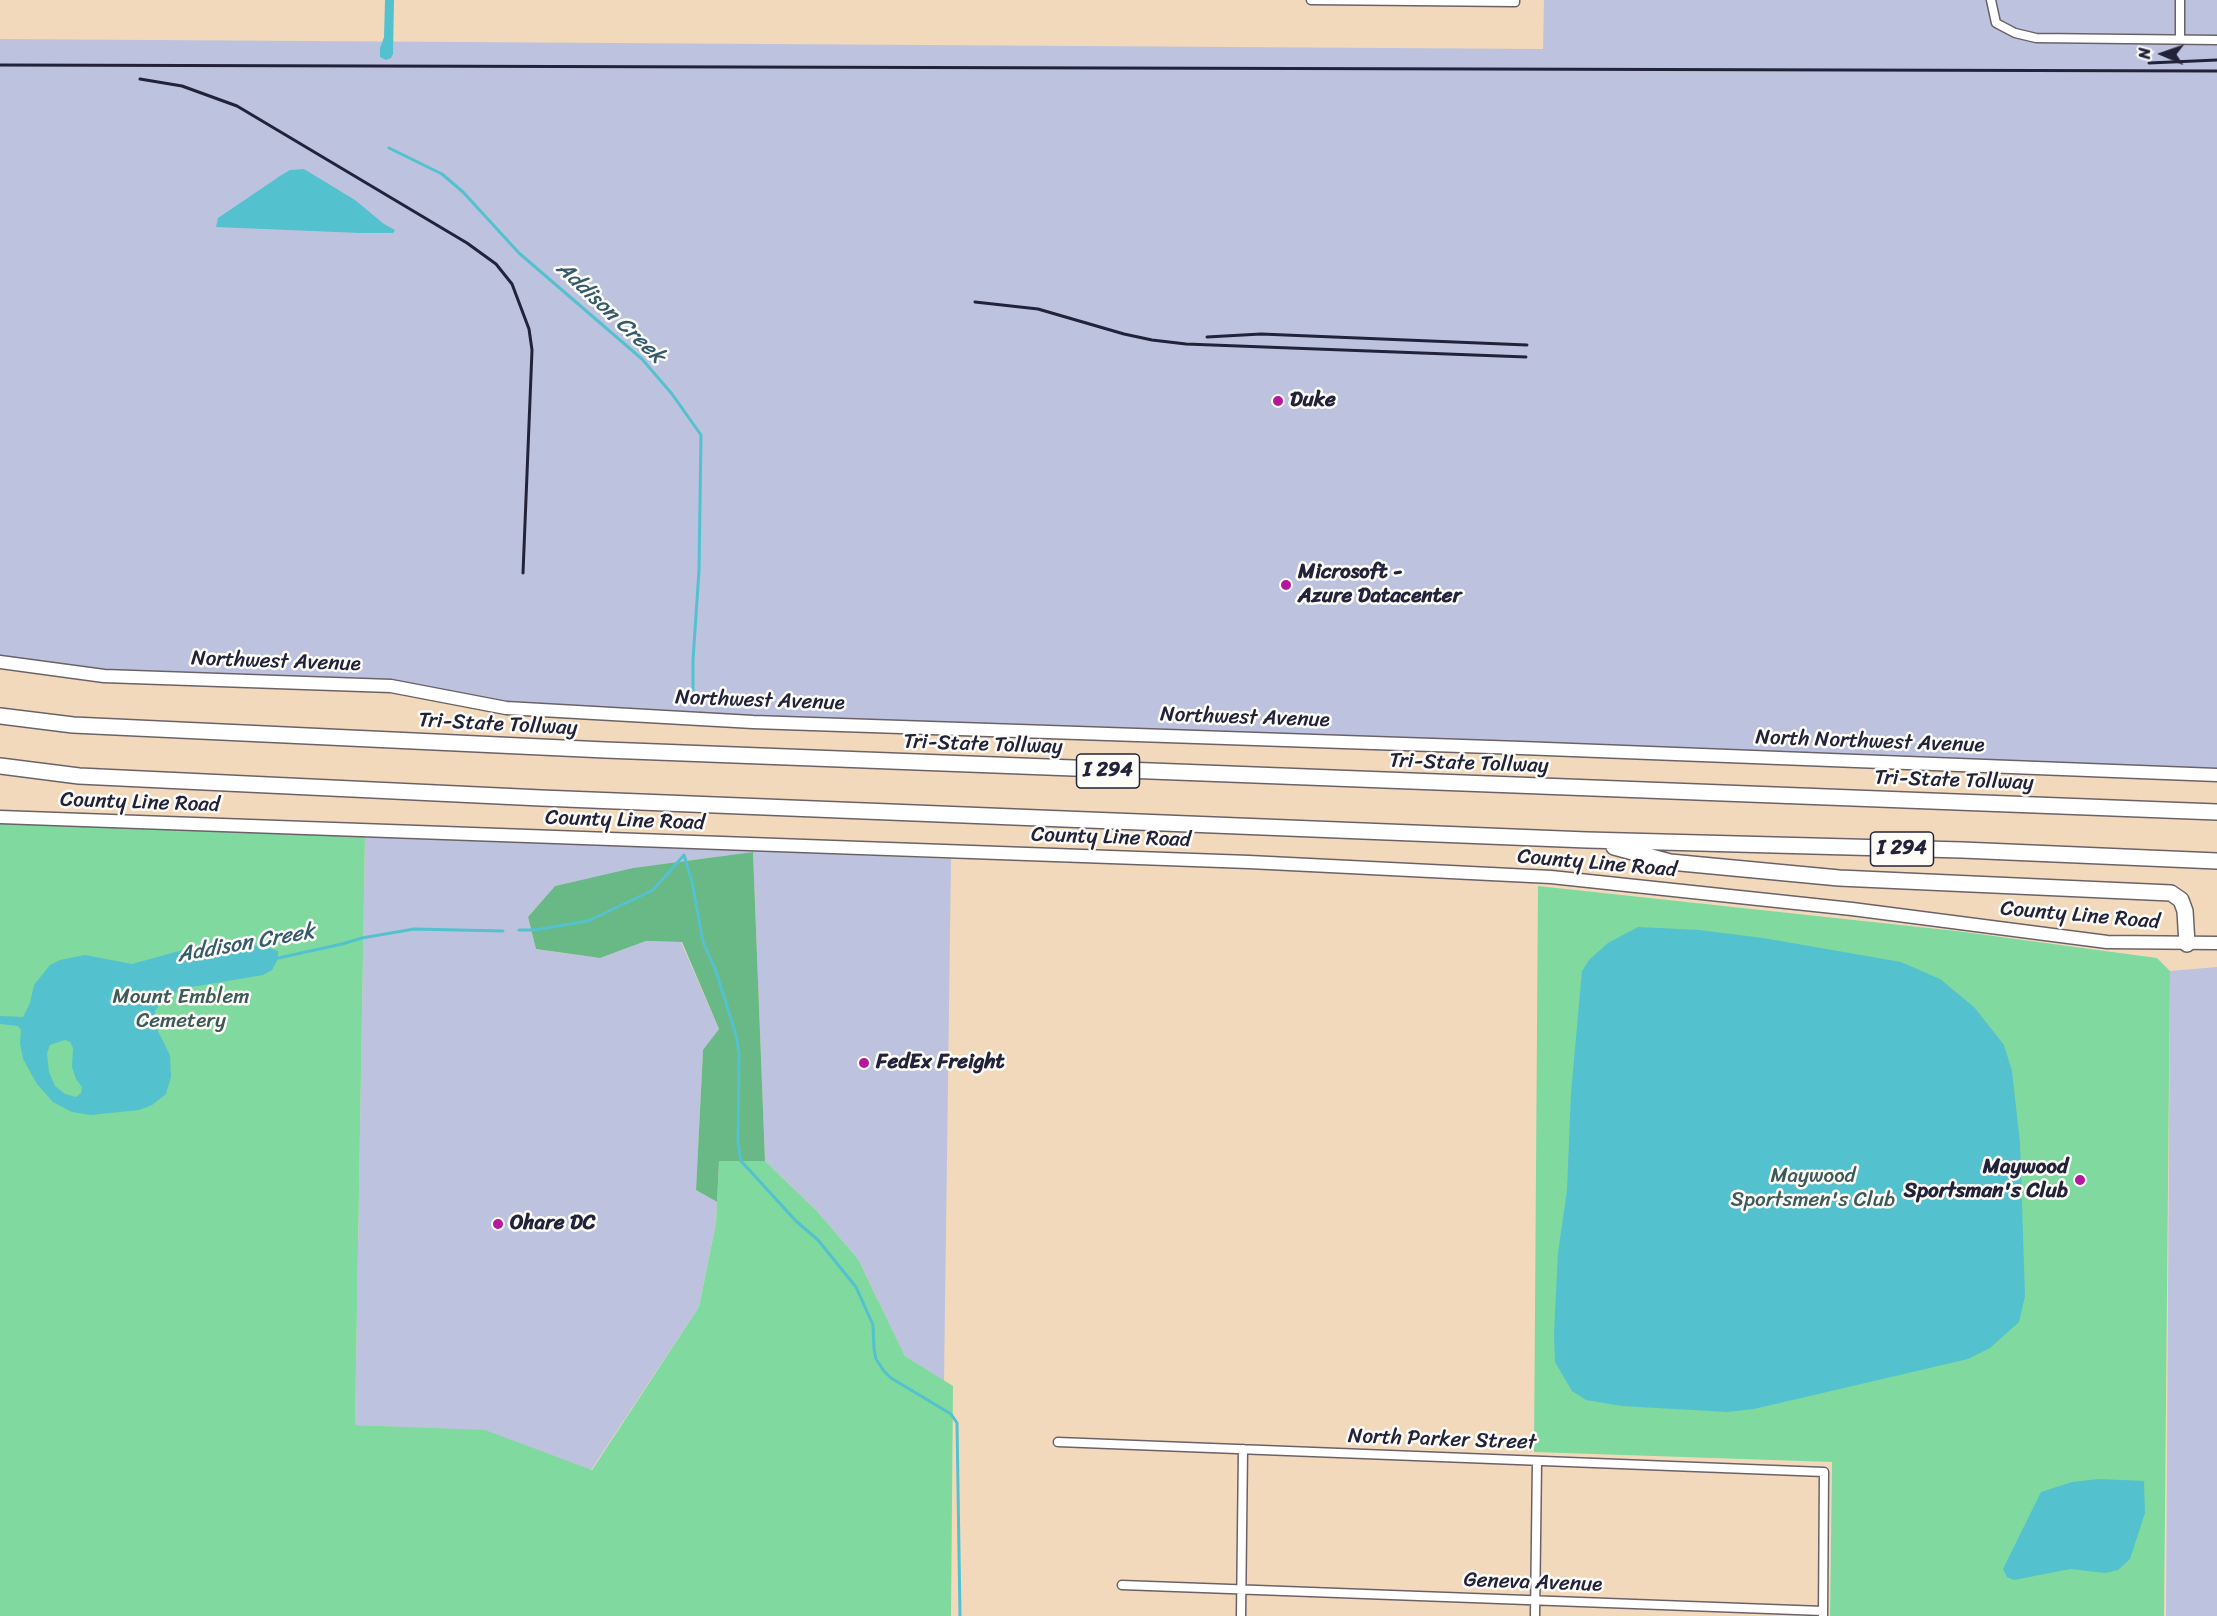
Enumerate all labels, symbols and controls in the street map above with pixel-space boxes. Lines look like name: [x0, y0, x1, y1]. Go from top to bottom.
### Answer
north arrow: [2133, 24, 2193, 84]
text: N: [2130, 47, 2159, 59]
water label: Addison Creek: [550, 256, 670, 370]
place label: Duke: [1290, 388, 1336, 414]
marker: Duke: [1271, 394, 1285, 408]
place label: Microsoft - Azure Datacenter: [1298, 560, 1461, 610]
marker: Microsoft - Azure Datacenter: [1279, 578, 1293, 592]
street label: Northwest Avenue: [191, 646, 361, 678]
street label: Northwest Avenue: [675, 685, 845, 717]
street label: Northwest Avenue: [1160, 702, 1330, 734]
street label: Tri-State Tollway: [418, 708, 578, 742]
street label: North Northwest Avenue: [1755, 725, 1985, 759]
street label: Tri-State Tollway: [903, 730, 1063, 760]
street label: Tri-State Tollway: [1389, 749, 1549, 779]
road number: I 294: [1076, 754, 1140, 788]
street label: Tri-State Tollway: [1874, 766, 2034, 796]
street label: County Line Road: [60, 788, 220, 818]
street label: County Line Road: [545, 806, 705, 836]
street label: County Line Road: [1031, 823, 1191, 853]
road number: I 294: [1870, 832, 1934, 866]
street label: County Line Road: [1516, 844, 1678, 884]
street label: County Line Road: [1999, 896, 2161, 936]
water label: Addison Creek: [176, 919, 316, 969]
park label: Mount Emblem Cemetery: [113, 985, 249, 1035]
place label: FedEx Freight: [876, 1050, 1005, 1076]
marker: FedEx Freight: [857, 1056, 871, 1070]
place label: Maywood Sportsman's Club: [1904, 1155, 2068, 1205]
park label: Maywood Sportsmen's Club: [1731, 1164, 1895, 1214]
marker: Maywood Sportsman's Club: [2073, 1173, 2087, 1187]
place label: Ohare DC: [510, 1211, 596, 1237]
marker: Ohare DC: [491, 1217, 505, 1231]
street label: North Parker Street: [1347, 1424, 1537, 1456]
street label: Geneva Avenue: [1463, 1568, 1603, 1598]

